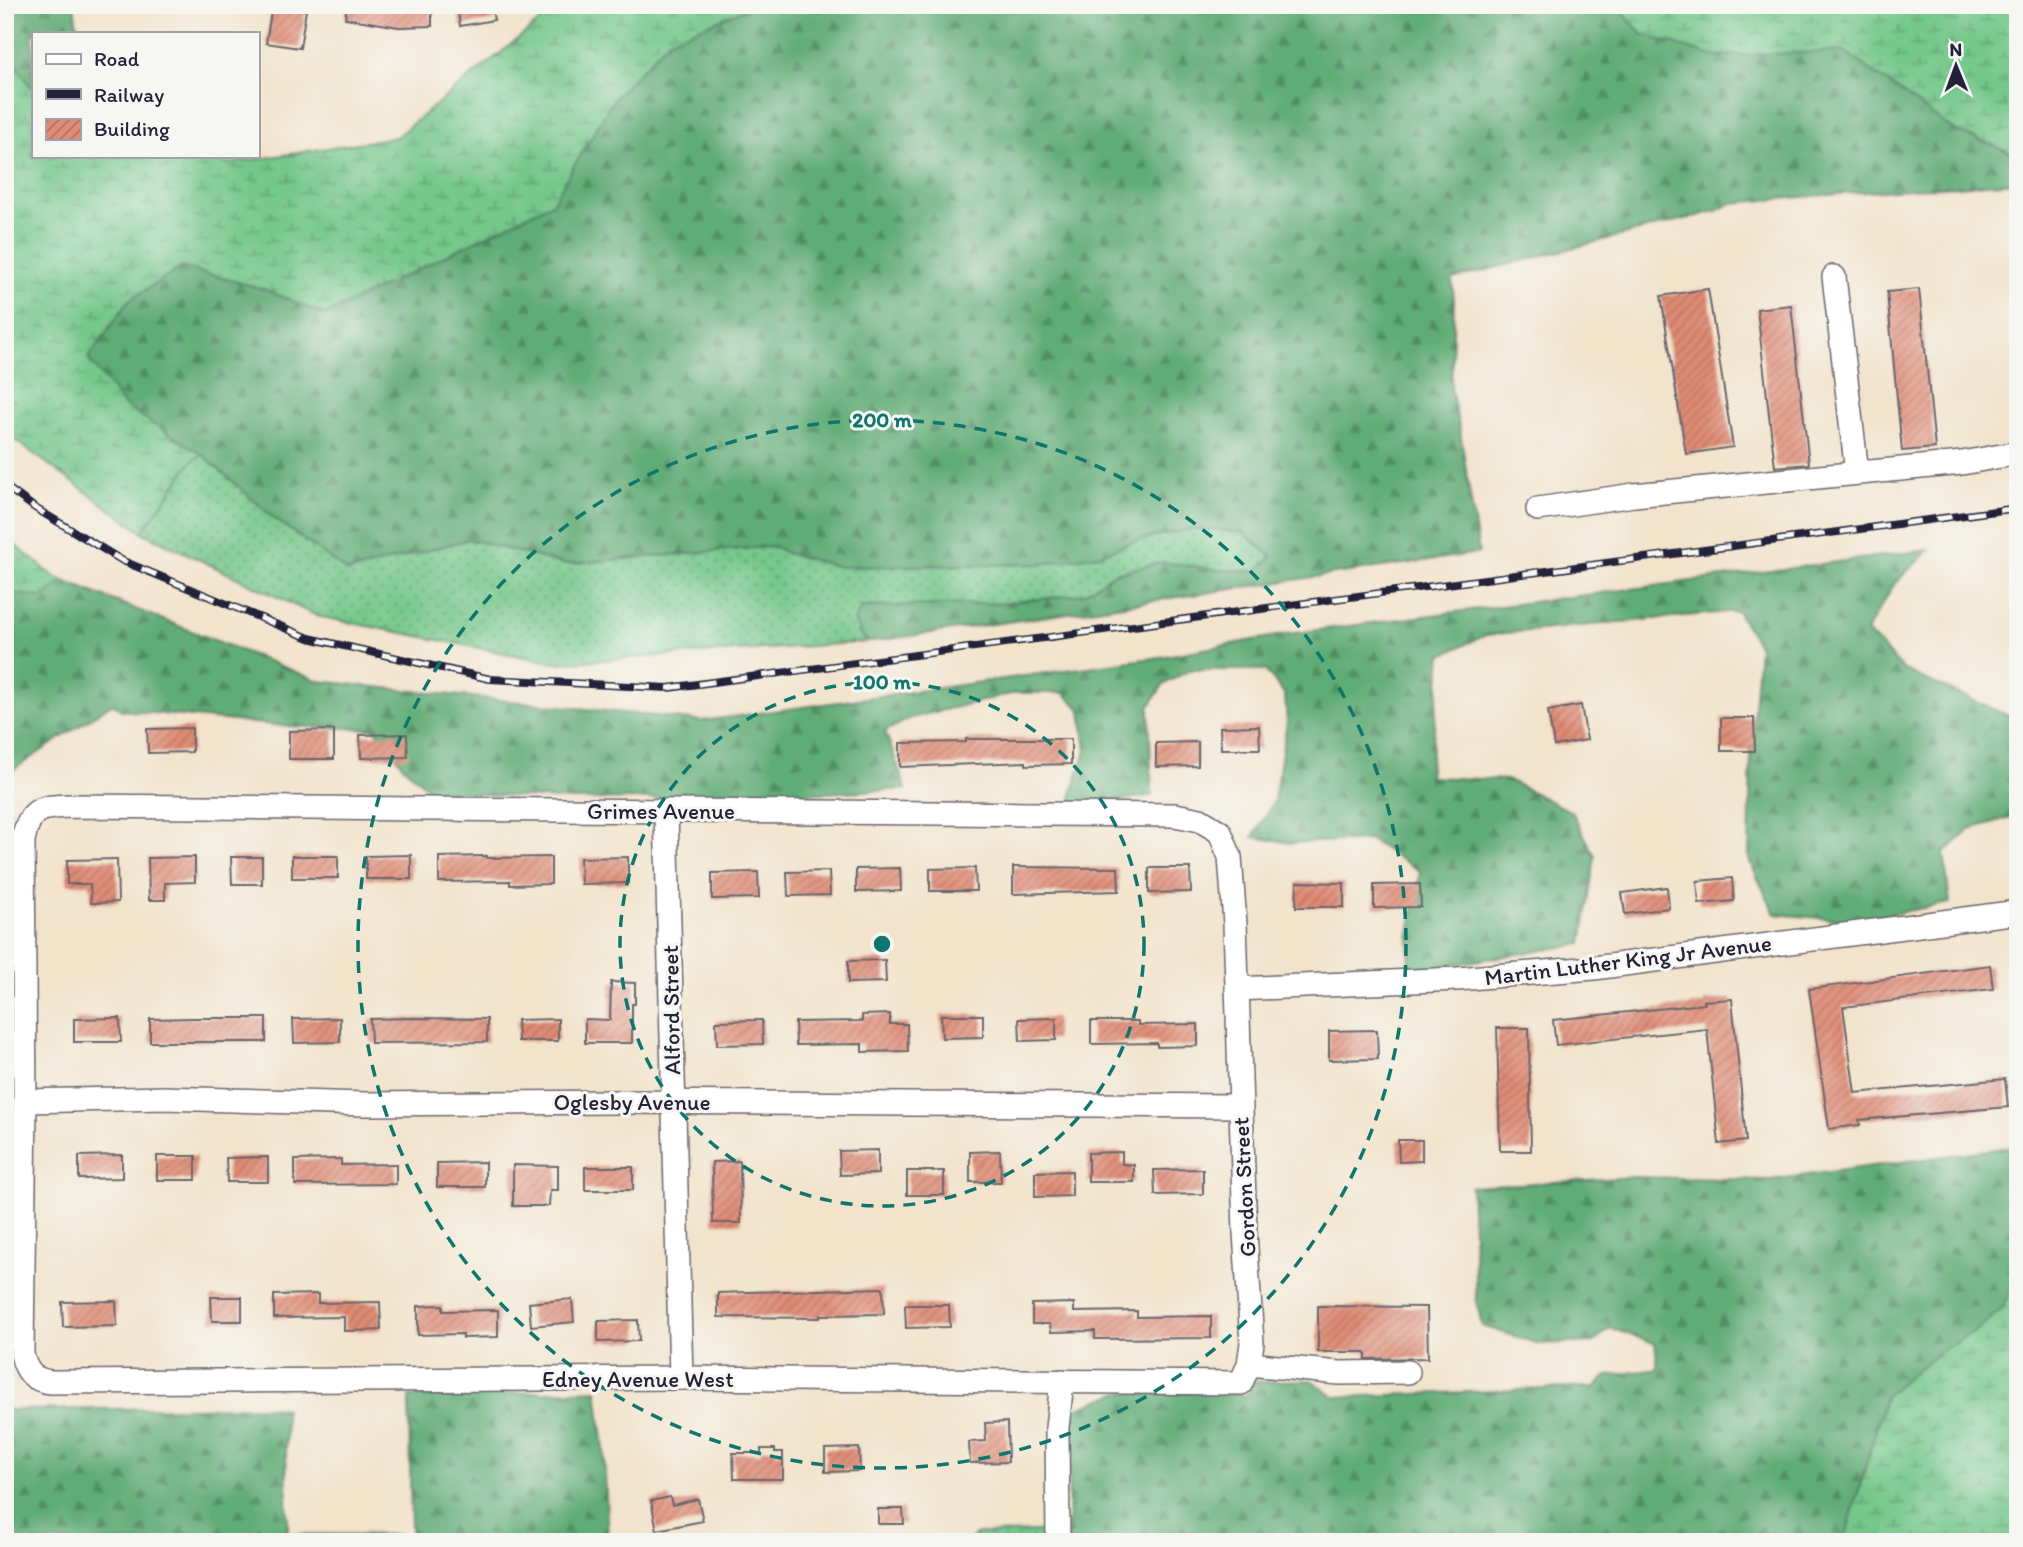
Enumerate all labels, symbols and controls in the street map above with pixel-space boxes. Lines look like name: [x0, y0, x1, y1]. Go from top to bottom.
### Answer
legend: [32, 32, 259, 158]
north arrow: [1922, 32, 1992, 102]
text: N: [1949, 38, 1962, 61]
text: Road: [94, 46, 140, 71]
text: Railway: [94, 82, 164, 107]
text: Building: [94, 116, 170, 141]
text: 200 m: [852, 407, 912, 432]
text: 100 m: [853, 669, 911, 694]
street label: Grimes Avenue: [587, 797, 735, 825]
street label: Martin Luther King Jr Avenue: [1483, 928, 1773, 992]
centre of rings: [870, 932, 894, 956]
street label: Alford Street: [656, 945, 686, 1075]
street label: Oglesby Avenue: [553, 1088, 711, 1116]
street label: Gordon Street: [1226, 1116, 1262, 1258]
street label: Edney Avenue West: [542, 1365, 734, 1393]

